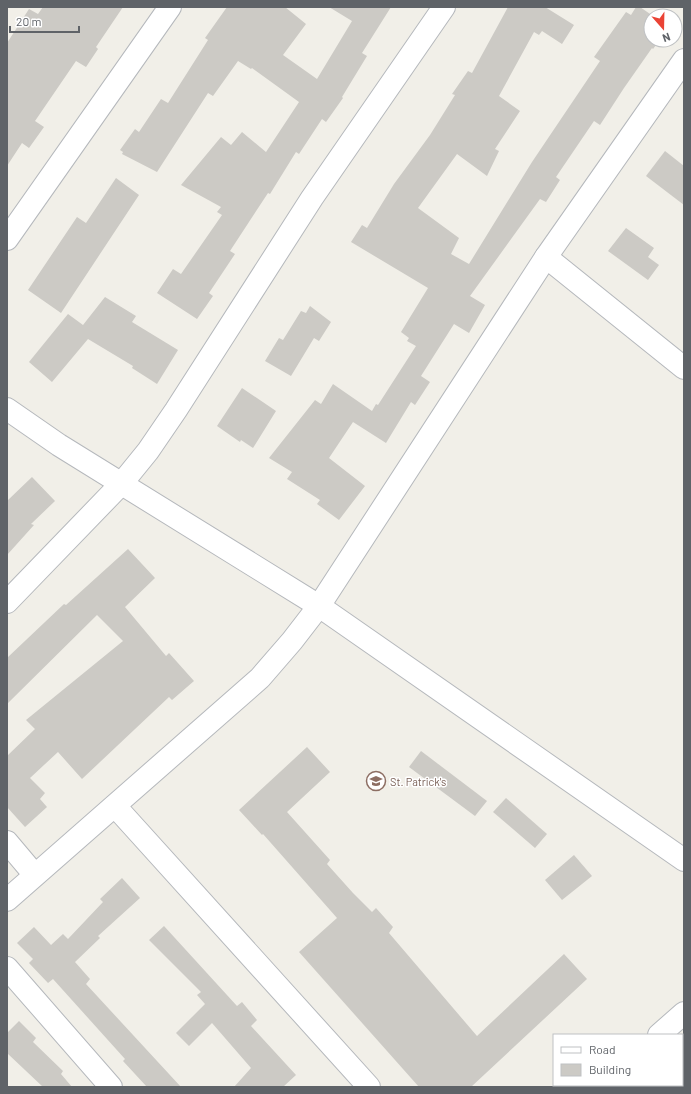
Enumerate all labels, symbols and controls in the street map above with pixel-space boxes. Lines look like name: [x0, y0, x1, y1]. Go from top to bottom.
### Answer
scale bar: [10, 8, 79, 34]
north arrow: [643, 8, 683, 48]
text: 20 m: [16, 14, 42, 28]
text: N: [661, 31, 672, 45]
school or university icon: St. Patrick's: [365, 770, 387, 792]
place label: St. Patrick's: [390, 775, 446, 788]
legend: [553, 1034, 683, 1086]
text: Road: [589, 1042, 616, 1056]
text: Building: [589, 1062, 631, 1076]

